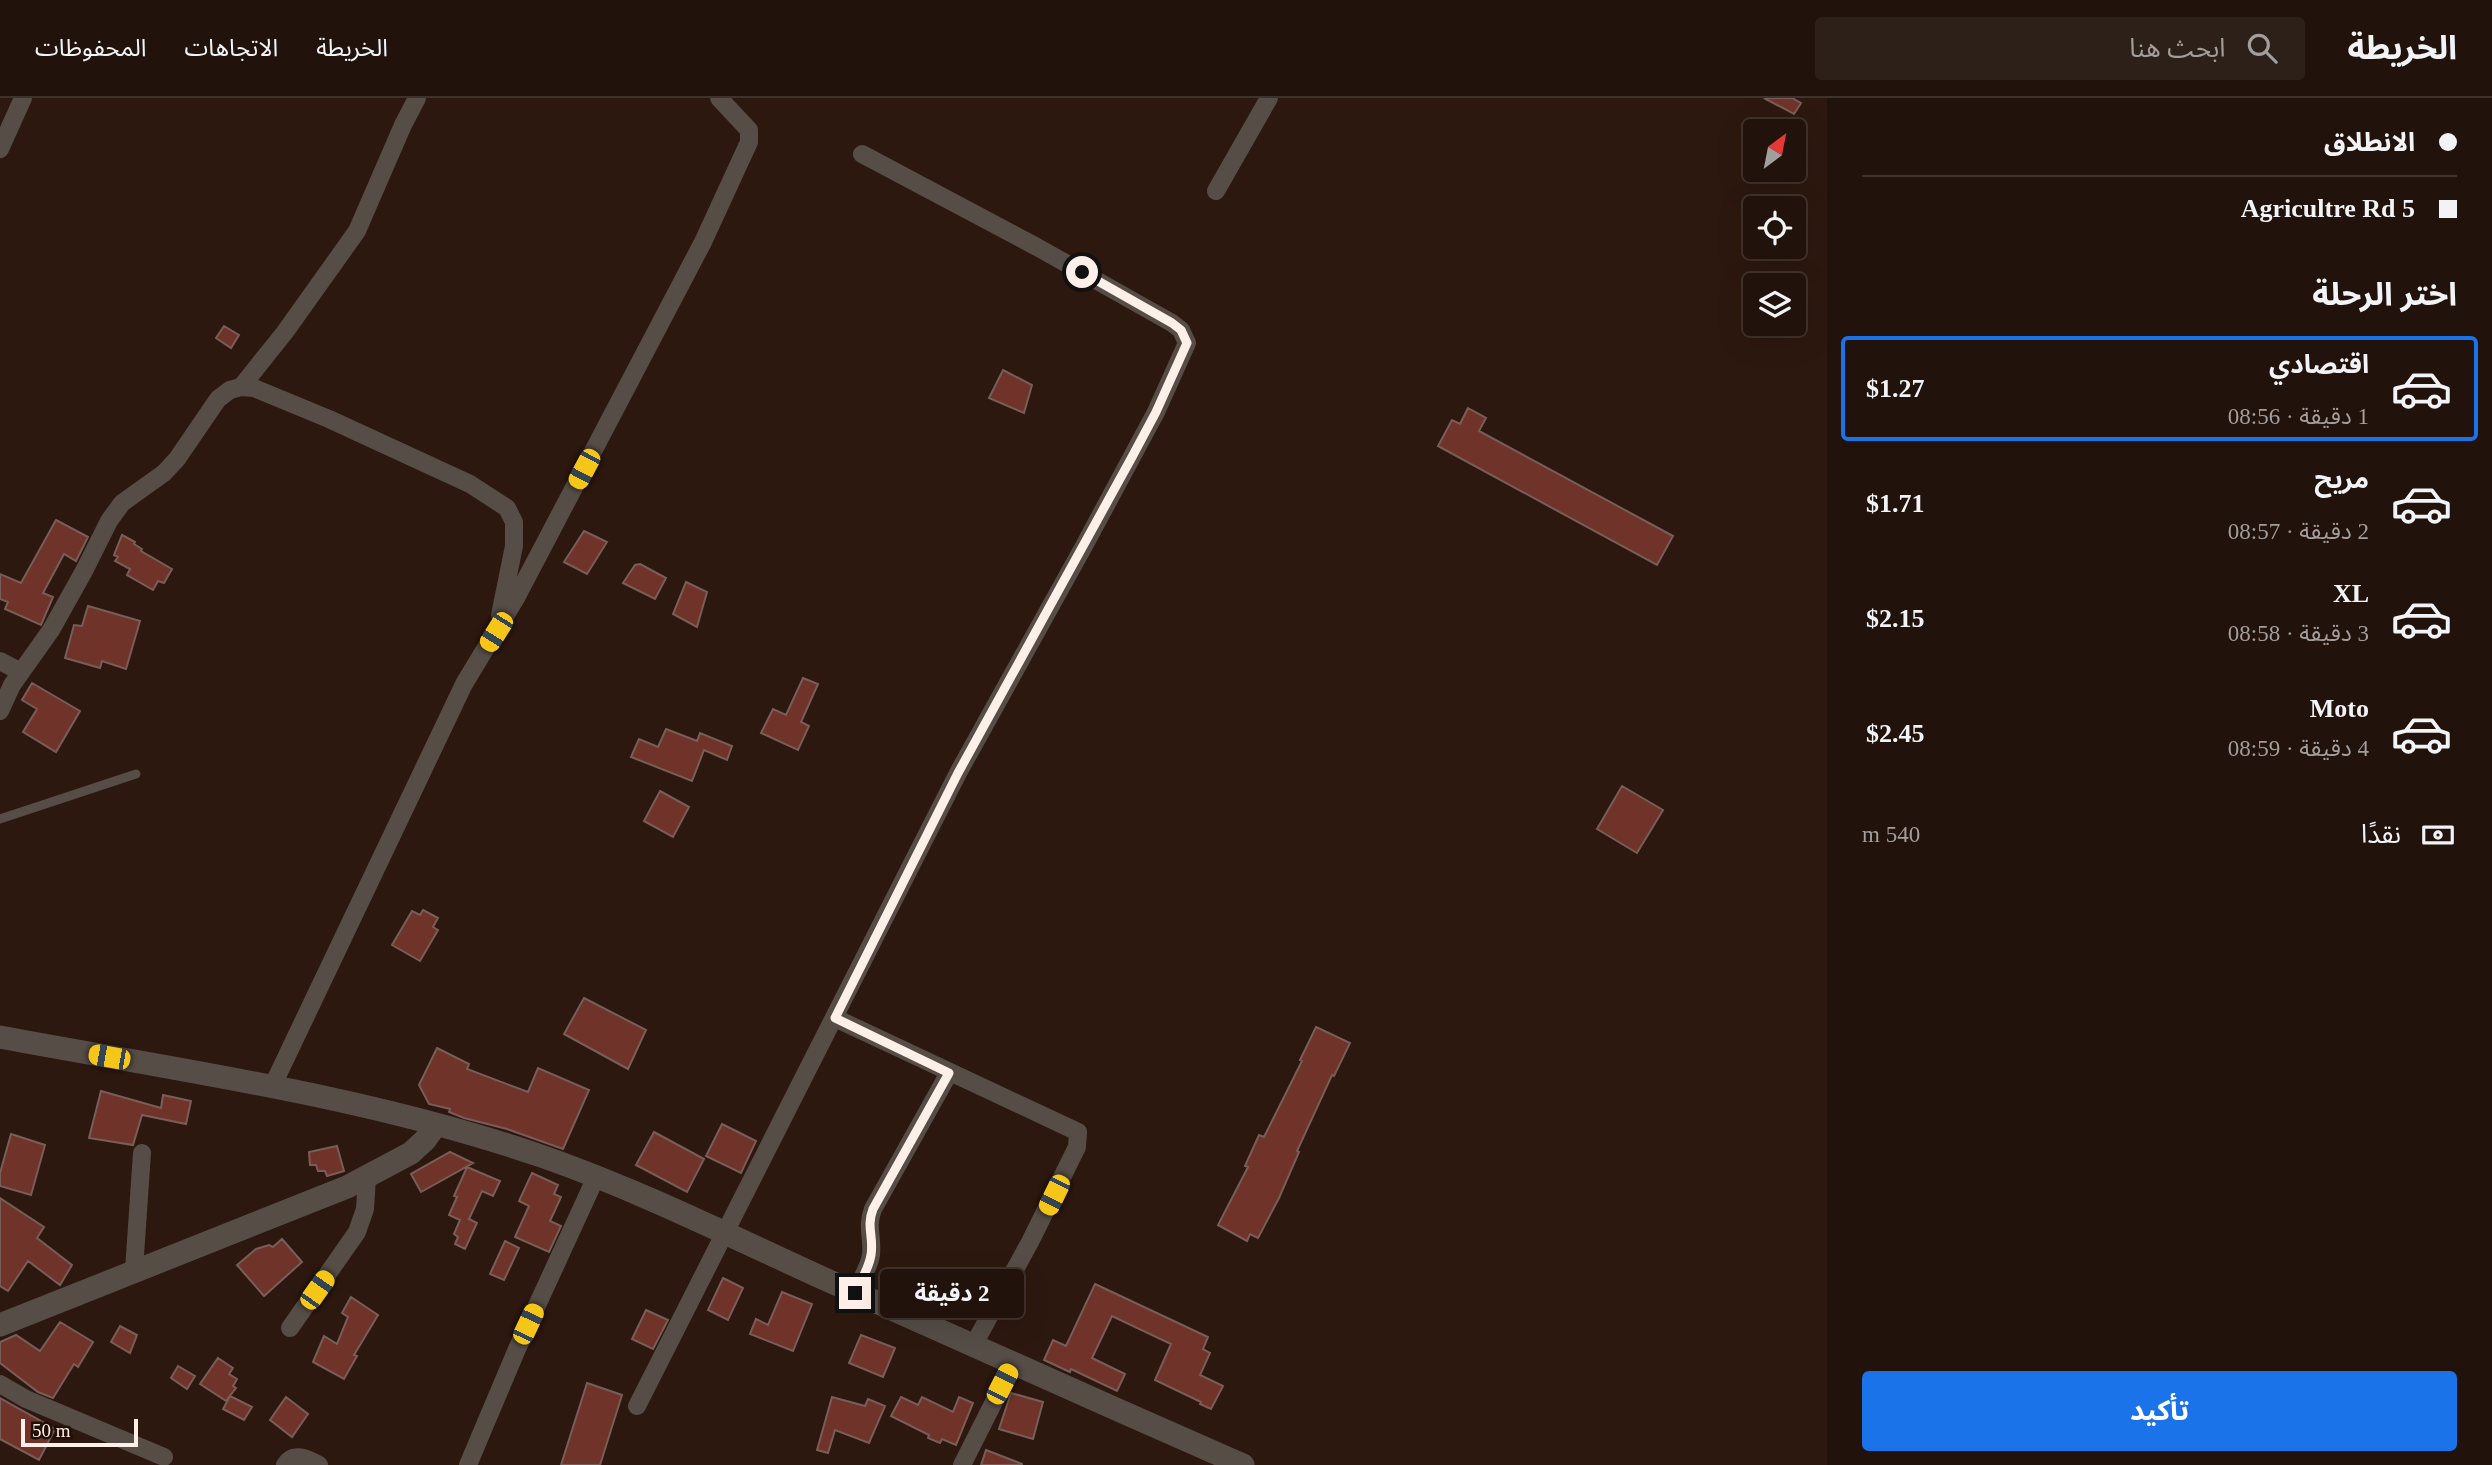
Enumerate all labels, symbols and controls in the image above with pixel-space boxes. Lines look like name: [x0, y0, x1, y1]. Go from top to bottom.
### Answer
search box: [1815, 17, 2305, 80]
icon: search: [2243, 29, 2281, 67]
text: الخريطة: [2347, 30, 2457, 66]
text: ابحث هنا: [2129, 34, 2225, 63]
text: المحفوظات: [35, 35, 146, 61]
text: الاتجاهات: [184, 35, 278, 61]
text: الخريطة: [316, 35, 388, 61]
north arrow: [1743, 119, 1806, 182]
map controls: [1743, 119, 1806, 336]
text: الانطلاق: [2324, 128, 2415, 157]
text: Agricultre Rd 5: [2241, 194, 2415, 223]
button: locate: [1743, 196, 1806, 259]
route start: [1066, 256, 1098, 288]
button: layers: [1743, 273, 1806, 336]
text: اختر الرحلة: [2312, 276, 2457, 312]
text: اقتصادي: [2269, 350, 2369, 379]
icon: car: [2390, 357, 2453, 420]
text: $1.27: [1866, 374, 1925, 403]
text: 1 دقيقة · 08:56: [2228, 404, 2369, 429]
car: [565, 446, 604, 492]
text: مريح: [2314, 465, 2369, 494]
icon: car: [2390, 472, 2453, 535]
text: $1.71: [1866, 489, 1925, 518]
text: 2 دقيقة · 08:57: [2228, 519, 2369, 544]
text: XL: [2333, 579, 2369, 608]
icon: car: [2390, 587, 2453, 650]
text: $2.15: [1866, 604, 1925, 633]
car: [476, 609, 517, 655]
text: 3 دقيقة · 08:58: [2228, 621, 2369, 646]
text: Moto: [2310, 694, 2369, 723]
icon: car: [2390, 702, 2453, 765]
text: $2.45: [1866, 719, 1925, 748]
text: 4 دقيقة · 08:59: [2228, 736, 2369, 761]
icon: cash: [2419, 816, 2457, 854]
text: نقدًا: [2361, 820, 2401, 849]
text: 540 m: [1862, 822, 1920, 847]
car: [87, 1043, 132, 1071]
car: [1036, 1172, 1073, 1218]
car: [297, 1267, 338, 1313]
callout: 2 دقيقة: [880, 1268, 1023, 1318]
route end: [839, 1277, 871, 1309]
text: 2 دقيقة: [914, 1281, 990, 1306]
car: [510, 1301, 547, 1347]
car: [984, 1361, 1021, 1407]
button: تأكيد: [1862, 1371, 2457, 1451]
scale bar: [21, 1416, 138, 1448]
text: 50 m: [32, 1420, 71, 1441]

